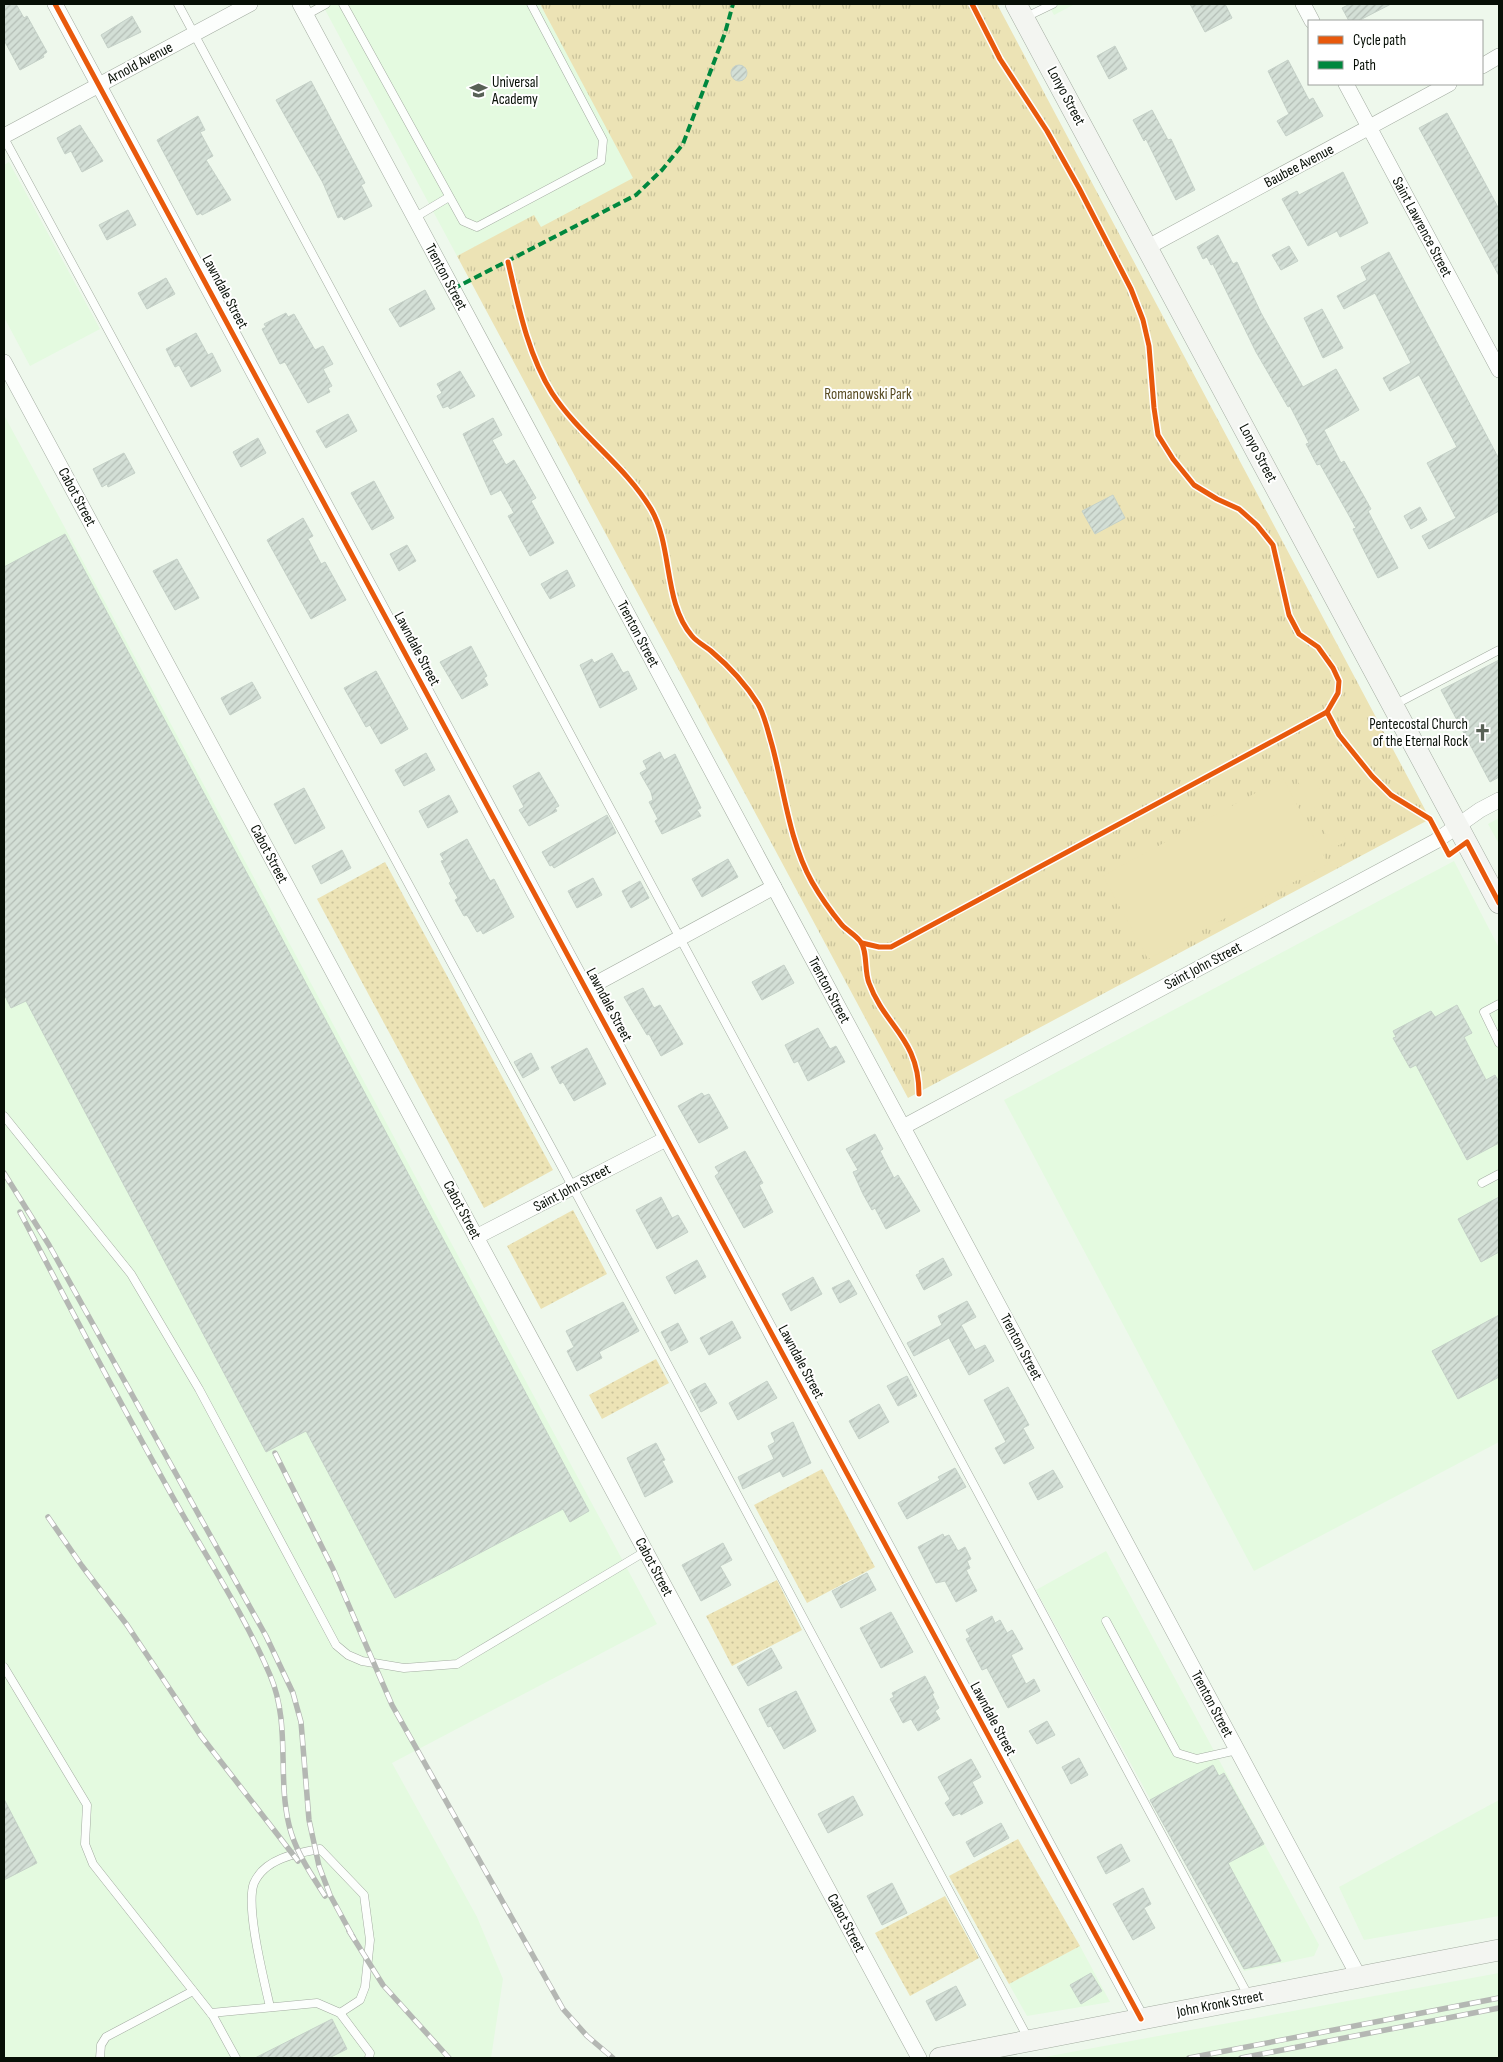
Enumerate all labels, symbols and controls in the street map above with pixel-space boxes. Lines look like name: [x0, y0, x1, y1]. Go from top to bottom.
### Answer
legend: [1308, 20, 1483, 85]
text: Cycle path: [1353, 31, 1406, 50]
street label: Arnold Avenue: [103, 38, 176, 89]
text: Path: [1353, 56, 1376, 75]
street label: Lonyo Street: [1043, 63, 1090, 129]
place label: Universal Academy: [491, 73, 538, 109]
school or university icon: Universal Academy: [468, 81, 488, 101]
street label: Baubee Avenue: [1261, 140, 1337, 192]
street label: Saint Lawrence Street: [1388, 174, 1457, 281]
street label: Trenton Street: [421, 240, 472, 314]
street label: Lawndale Street: [198, 252, 253, 333]
park label: Romanowski Park: [824, 385, 912, 404]
street label: Lonyo Street: [1235, 420, 1282, 486]
street label: Cabot Street: [54, 464, 101, 530]
street label: Trenton Street: [613, 597, 664, 671]
street label: Lawndale Street: [390, 609, 445, 690]
place label: Pentecostal Church of the Eternal Rock: [1369, 715, 1468, 751]
church icon: Pentecostal Church of the Eternal Rock: [1472, 723, 1492, 743]
street label: Cabot Street: [246, 821, 293, 887]
street label: Saint John Street: [1161, 938, 1245, 994]
street label: Trenton Street: [804, 953, 855, 1027]
street label: Lawndale Street: [582, 965, 637, 1046]
street label: Saint John Street: [530, 1160, 614, 1216]
street label: Cabot Street: [439, 1177, 486, 1243]
street label: Trenton Street: [996, 1310, 1047, 1384]
street label: Lawndale Street: [774, 1322, 829, 1403]
street label: Cabot Street: [631, 1534, 678, 1600]
street label: Trenton Street: [1187, 1667, 1238, 1741]
street label: Lawndale Street: [966, 1679, 1021, 1760]
street label: Cabot Street: [823, 1890, 870, 1956]
street label: John Kronk Street: [1174, 1986, 1265, 2022]

